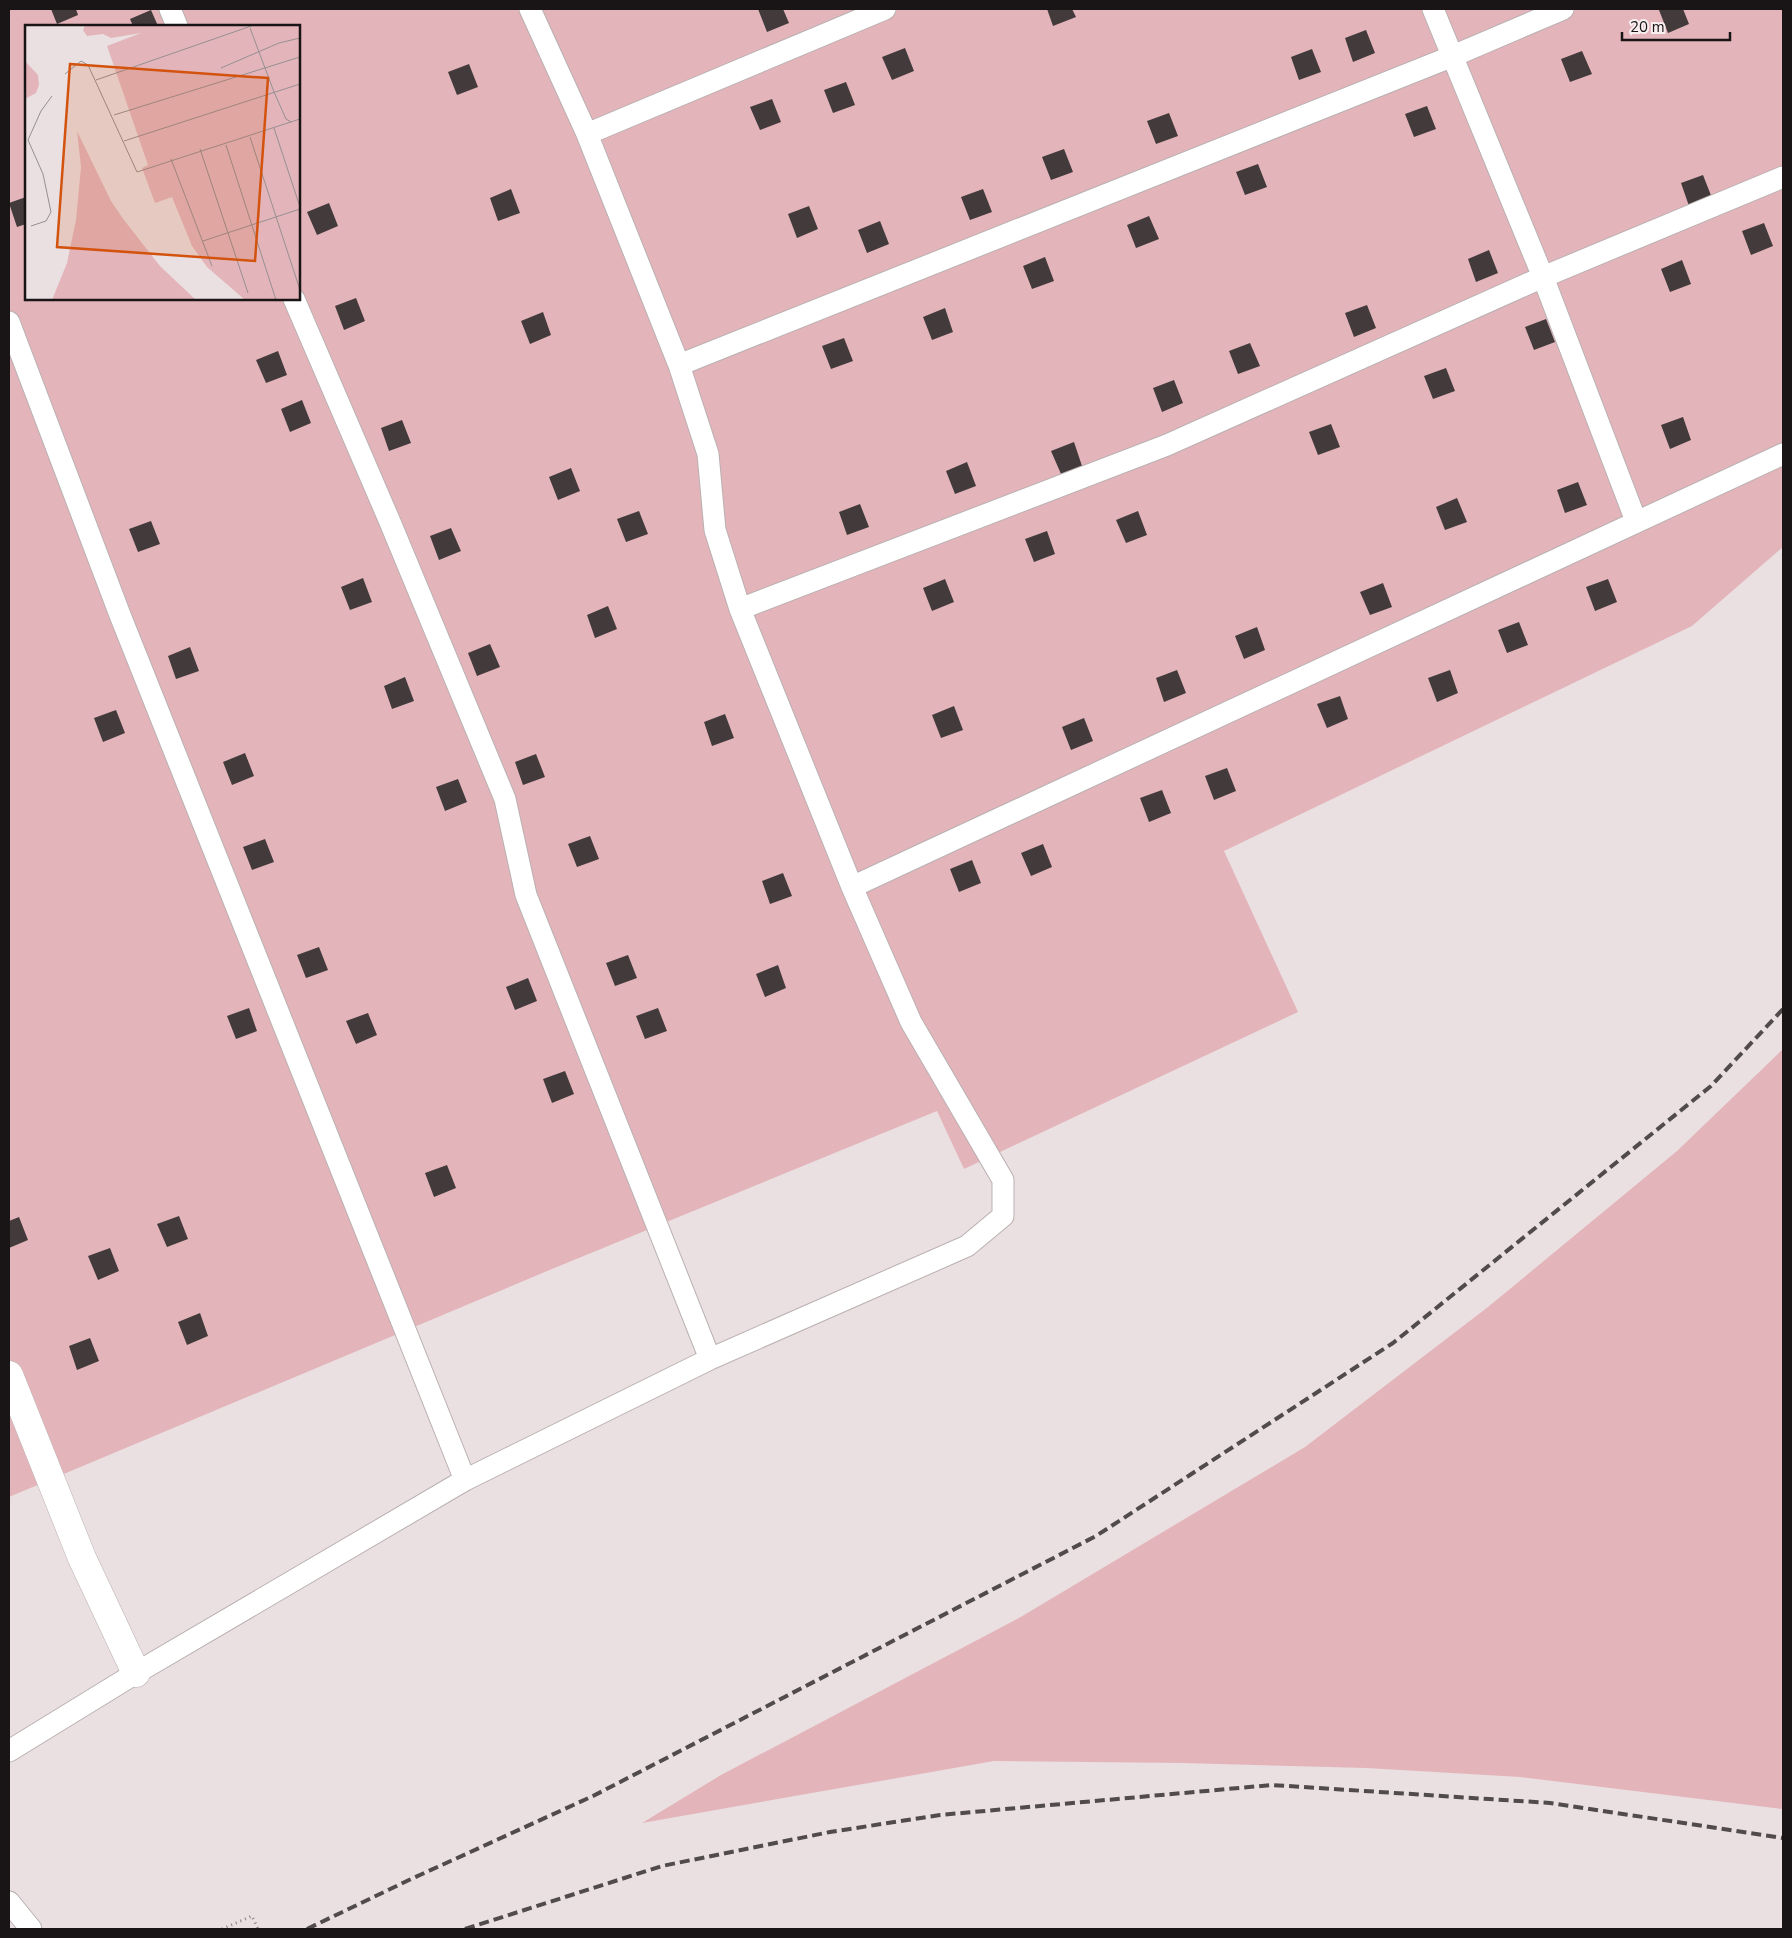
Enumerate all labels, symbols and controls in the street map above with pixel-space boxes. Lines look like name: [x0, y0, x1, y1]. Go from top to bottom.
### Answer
scale bar: [1622, 10, 1730, 42]
text: 20 m: [1630, 17, 1665, 37]
inset map: [25, 25, 300, 300]

